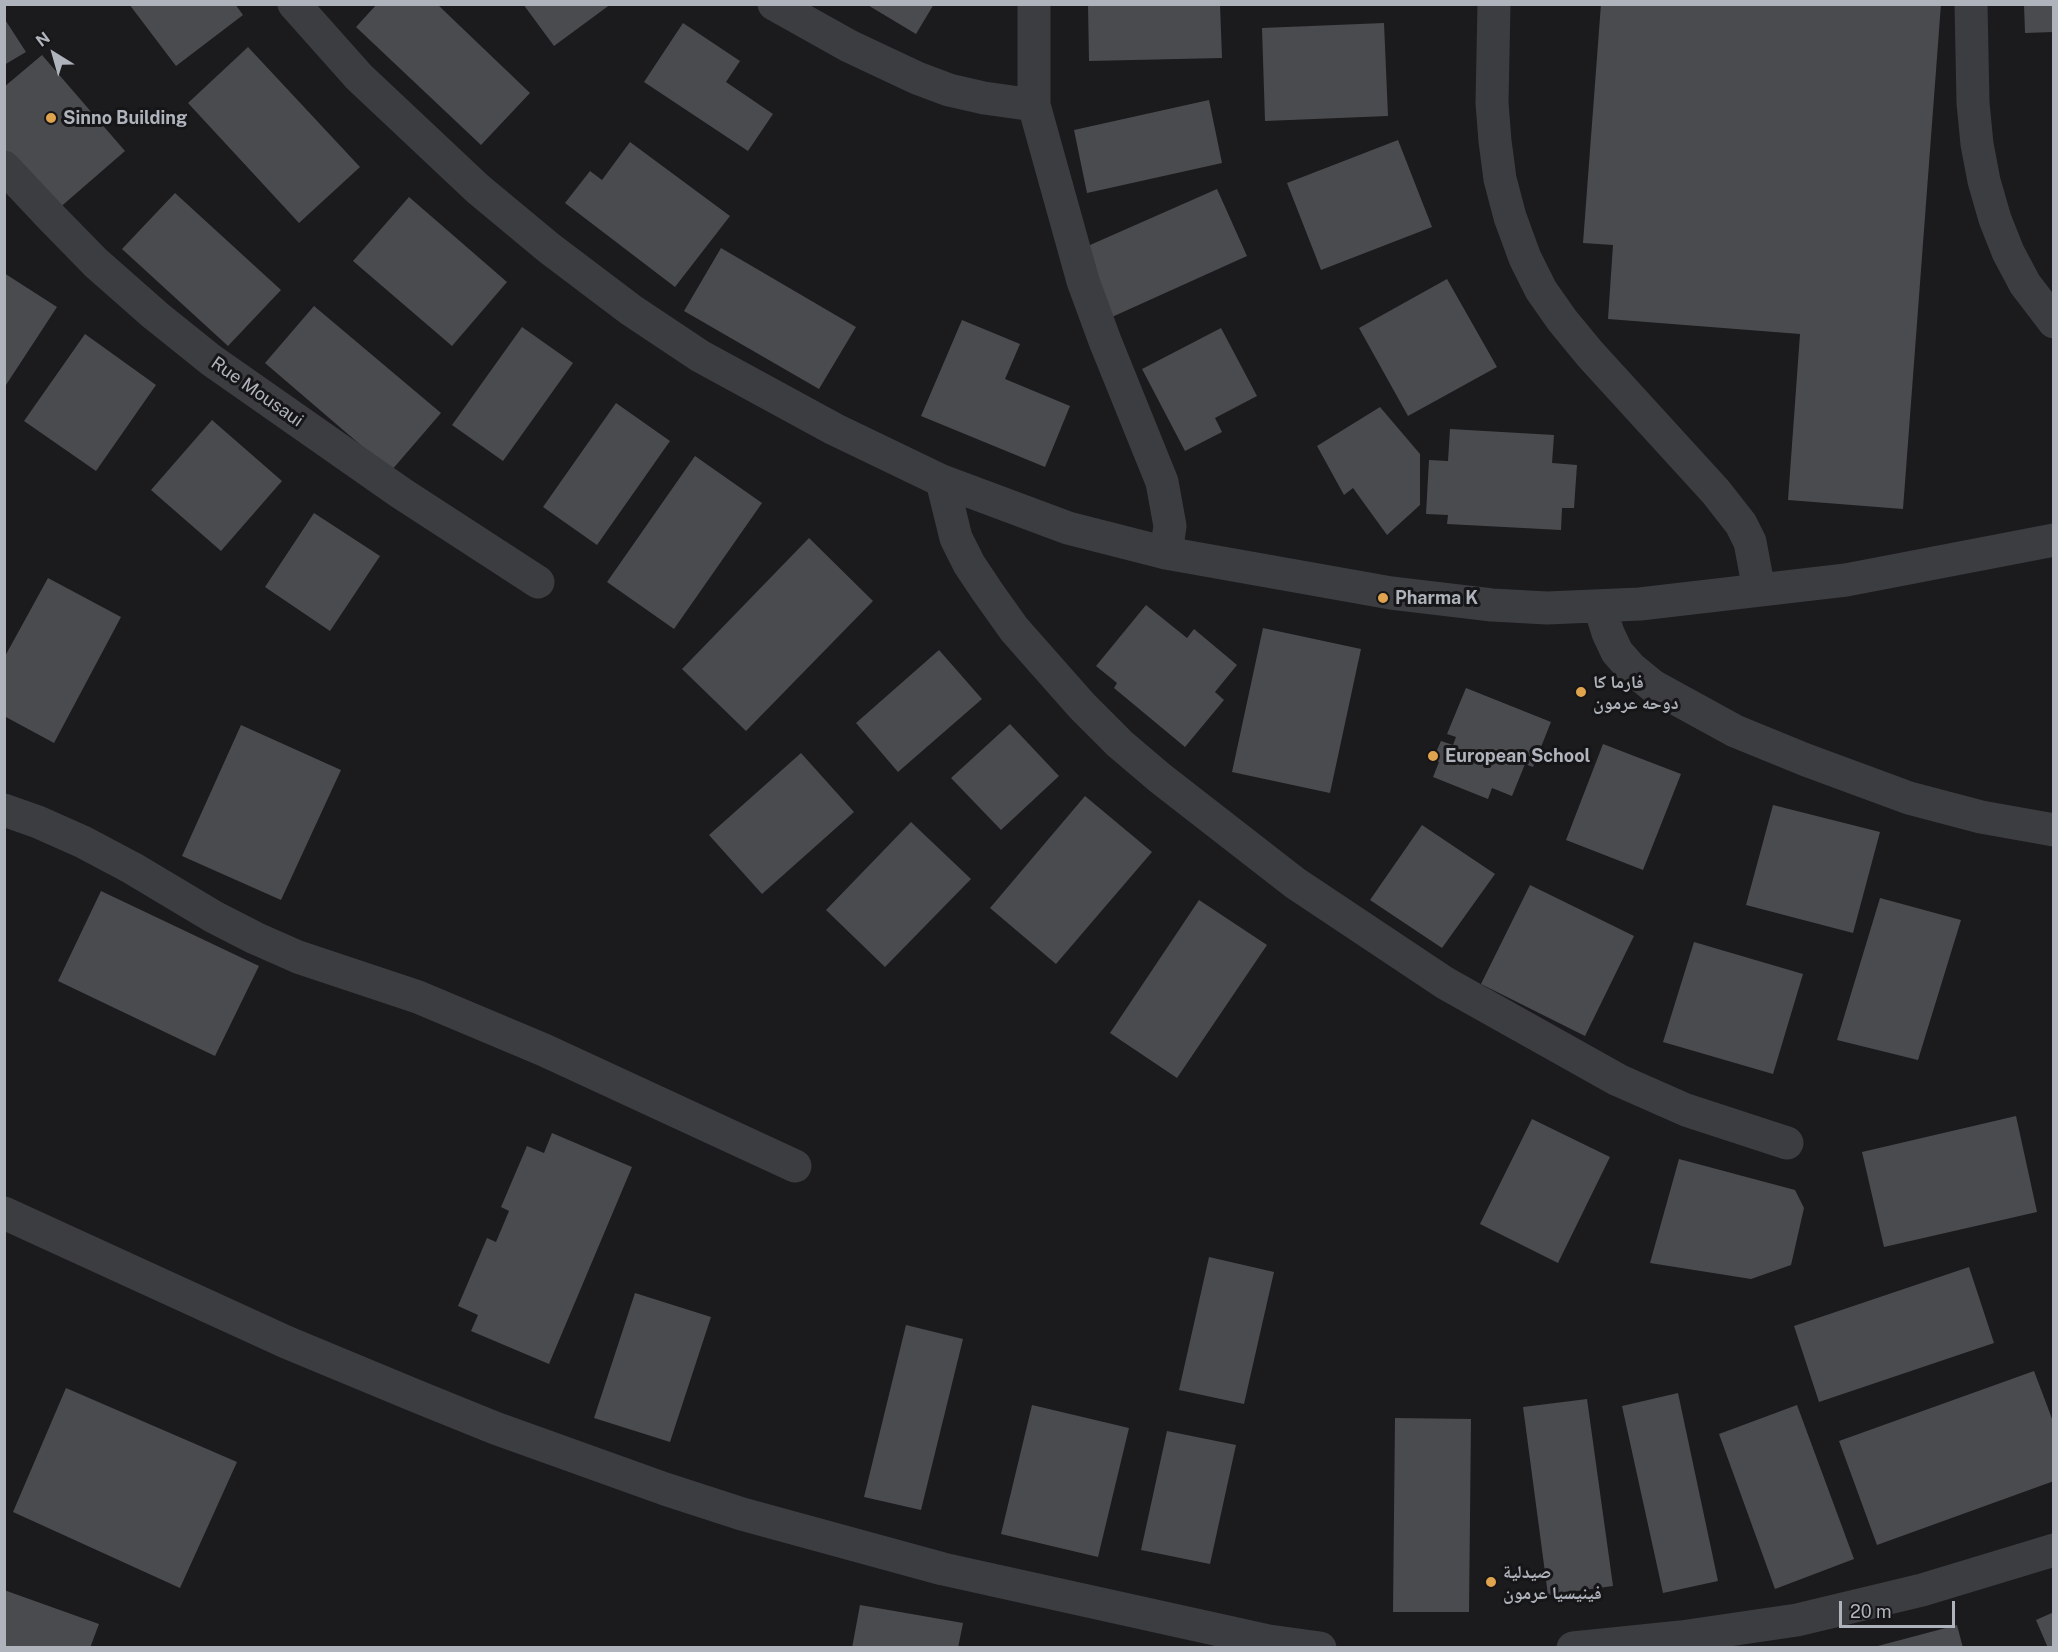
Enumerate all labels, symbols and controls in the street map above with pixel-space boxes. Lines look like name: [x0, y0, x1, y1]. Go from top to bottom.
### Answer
north arrow: [24, 24, 84, 84]
text: N: [32, 28, 54, 51]
place label: Sinno Building: [63, 107, 187, 129]
marker: Sinno Building: [44, 111, 58, 125]
street label: Rue Mousaui: [207, 352, 307, 432]
place label: Pharma K: [1395, 587, 1478, 609]
marker: Pharma K: [1376, 591, 1390, 605]
place label: فارما كا دوحه عرمون: [1593, 671, 1678, 714]
marker: فارما كا دوحه عرمون: [1574, 685, 1588, 699]
place label: European School: [1445, 745, 1590, 767]
marker: European School: [1426, 749, 1440, 763]
place label: صيدلية فينيسيا عرمون: [1503, 1561, 1602, 1604]
marker: صيدلية فينيسيا عرمون: [1484, 1575, 1498, 1589]
scale bar: [1842, 1589, 1958, 1627]
text: 20 m: [1850, 1601, 1892, 1622]

